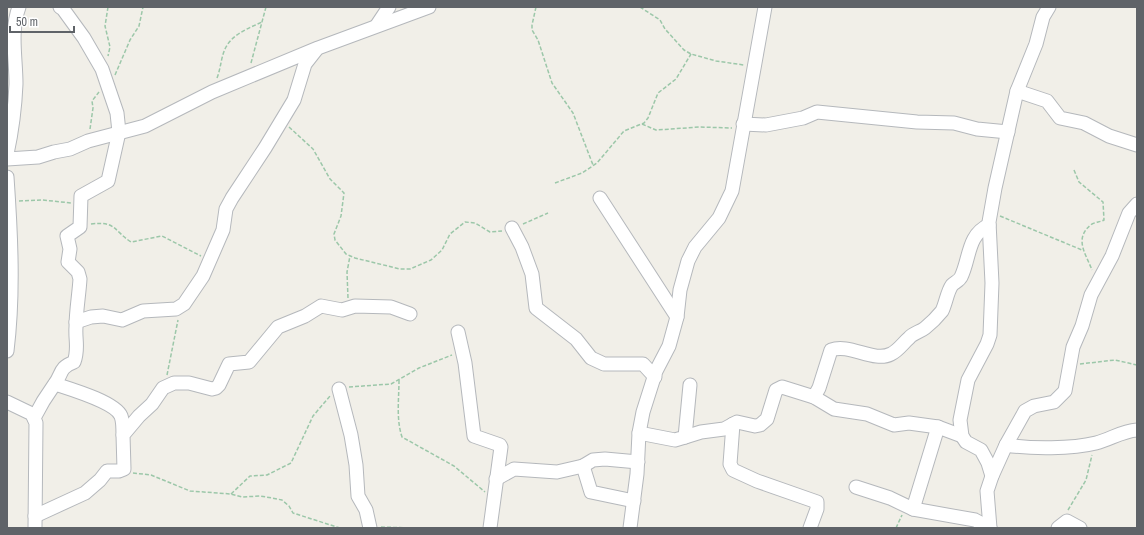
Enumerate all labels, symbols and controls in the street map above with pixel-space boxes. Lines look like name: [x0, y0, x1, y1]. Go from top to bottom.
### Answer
scale bar: [10, 8, 74, 34]
text: 50 m: [16, 14, 38, 30]

